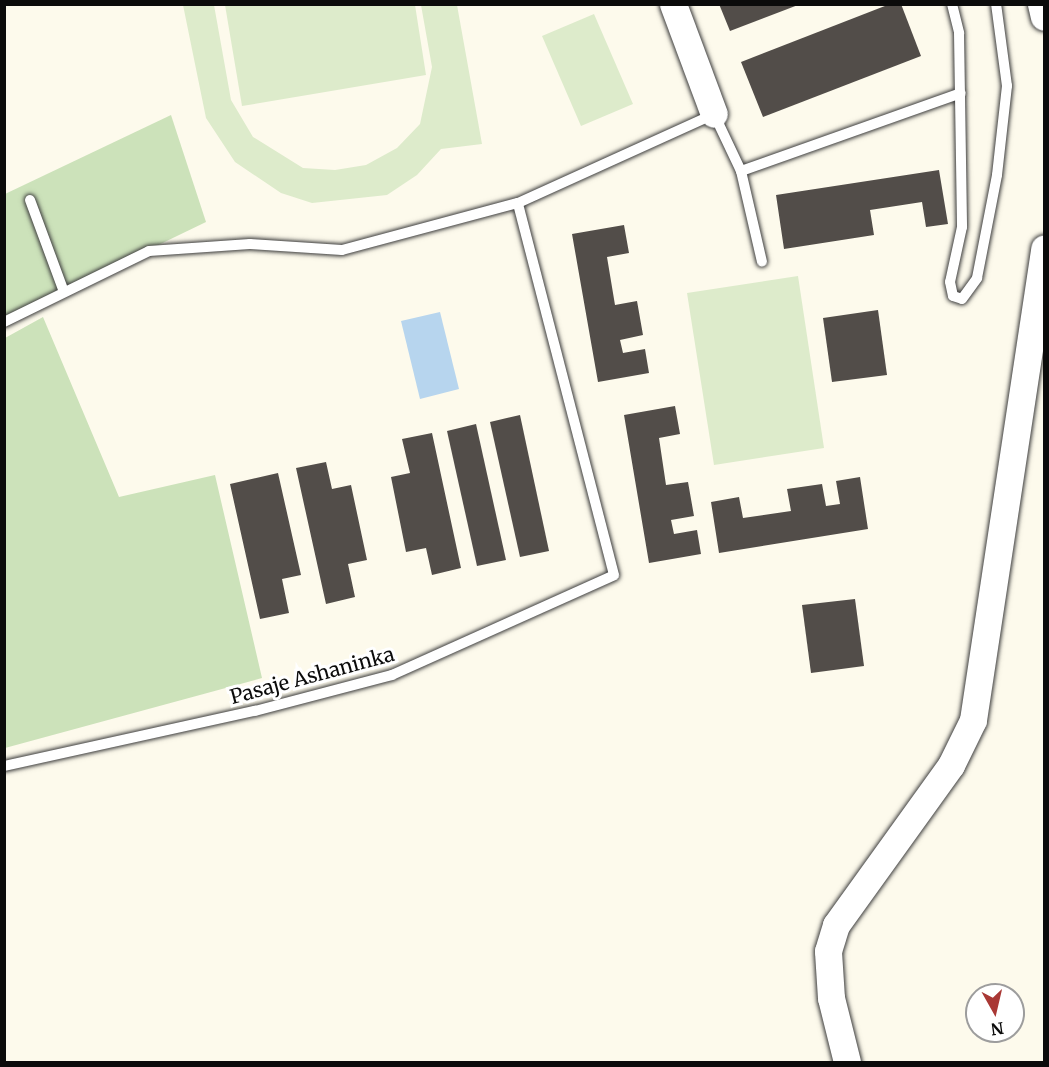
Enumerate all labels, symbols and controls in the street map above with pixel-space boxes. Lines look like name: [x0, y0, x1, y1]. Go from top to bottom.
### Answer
street label: Pasaje Ashaninka: [227, 642, 397, 708]
north arrow: [965, 983, 1025, 1043]
text: N: [990, 1018, 1005, 1040]

